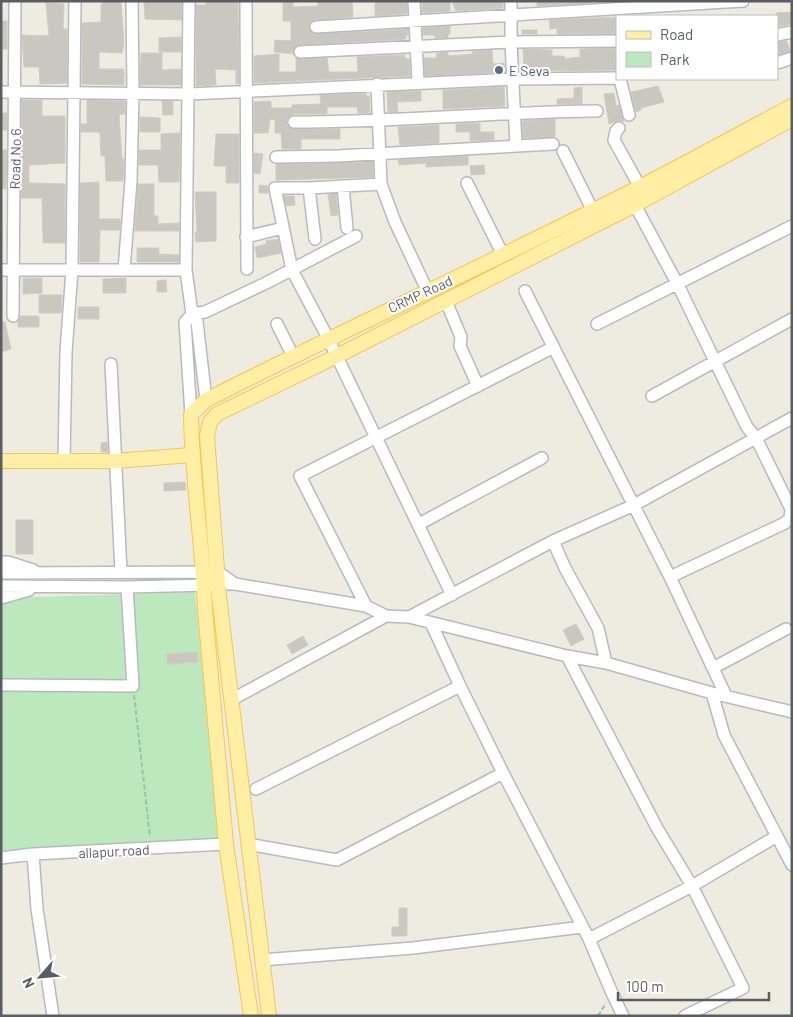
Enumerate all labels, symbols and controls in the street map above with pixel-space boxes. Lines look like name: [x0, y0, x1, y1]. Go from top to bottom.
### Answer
legend: [616, 15, 778, 80]
text: Road: [660, 25, 693, 43]
text: Park: [660, 50, 690, 68]
place label: E Seva: [509, 62, 549, 79]
marker: E Seva: [493, 64, 505, 76]
street label: Road No 6: [6, 128, 24, 190]
street label: CRMP Road: [385, 272, 455, 316]
street label: allapur road: [78, 841, 150, 861]
north arrow: [15, 952, 65, 1002]
scale bar: [618, 970, 769, 1002]
text: N: [18, 975, 38, 991]
text: 100 m: [626, 977, 664, 995]

